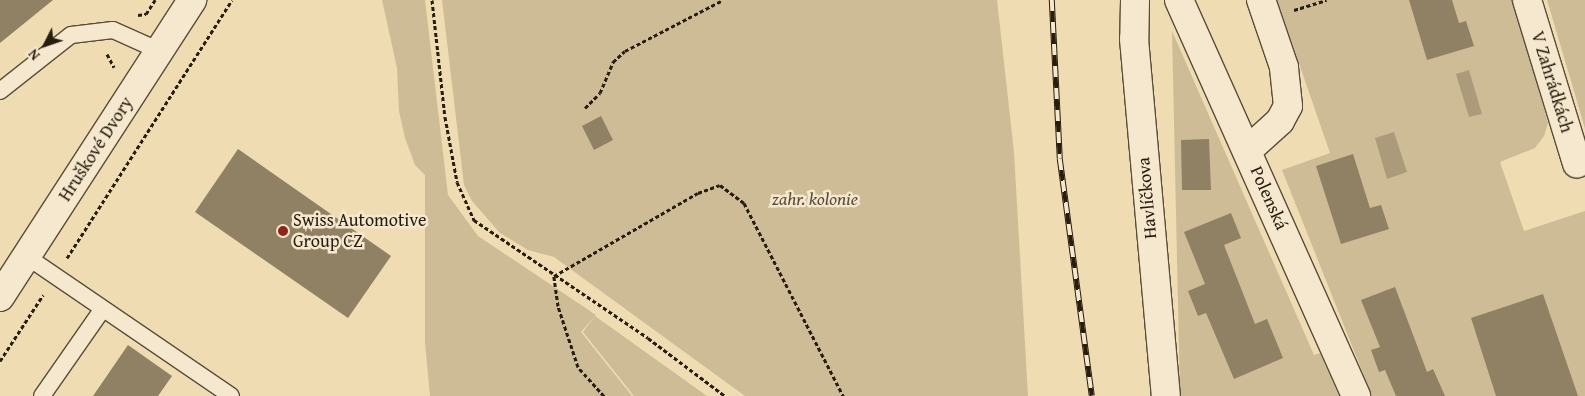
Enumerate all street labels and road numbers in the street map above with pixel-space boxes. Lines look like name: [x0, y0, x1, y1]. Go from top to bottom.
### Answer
street label: V Zahrádkách: [1526, 29, 1578, 135]
street label: Hruškové Dvory: [54, 93, 138, 205]
street label: Havlíčkova: [1133, 156, 1161, 240]
street label: Polenská: [1245, 163, 1293, 233]

